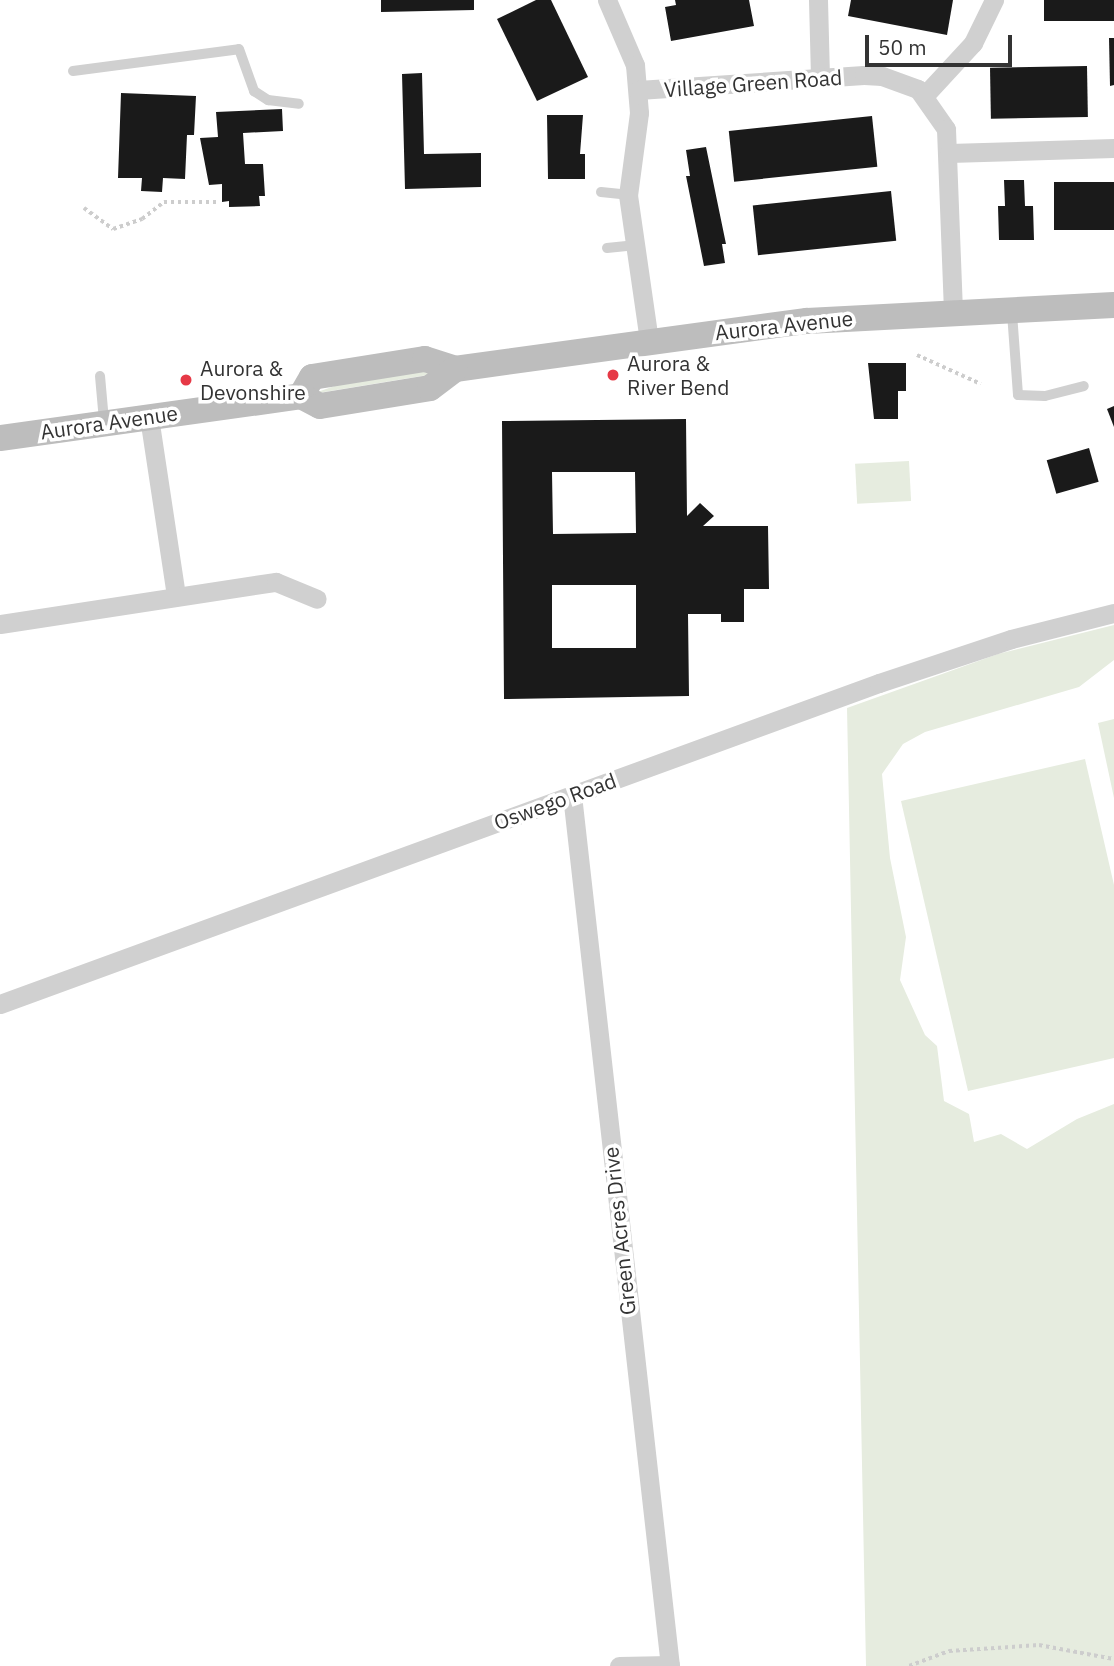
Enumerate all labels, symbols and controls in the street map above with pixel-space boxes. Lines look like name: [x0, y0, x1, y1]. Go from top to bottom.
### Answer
scale bar: [869, 21, 1016, 65]
text: 50 m: [878, 33, 927, 61]
street label: Village Green Road: [663, 64, 843, 102]
street label: Aurora Avenue: [714, 305, 854, 345]
place label: Aurora & River Bend: [627, 350, 729, 400]
place label: Aurora & Devonshire: [200, 355, 306, 405]
marker: Aurora & River Bend: [605, 367, 621, 383]
marker: Aurora & Devonshire: [178, 372, 194, 388]
street label: Aurora Avenue: [39, 400, 179, 444]
street label: Oswego Road: [490, 767, 620, 835]
street label: Green Acres Drive: [598, 1146, 640, 1316]

